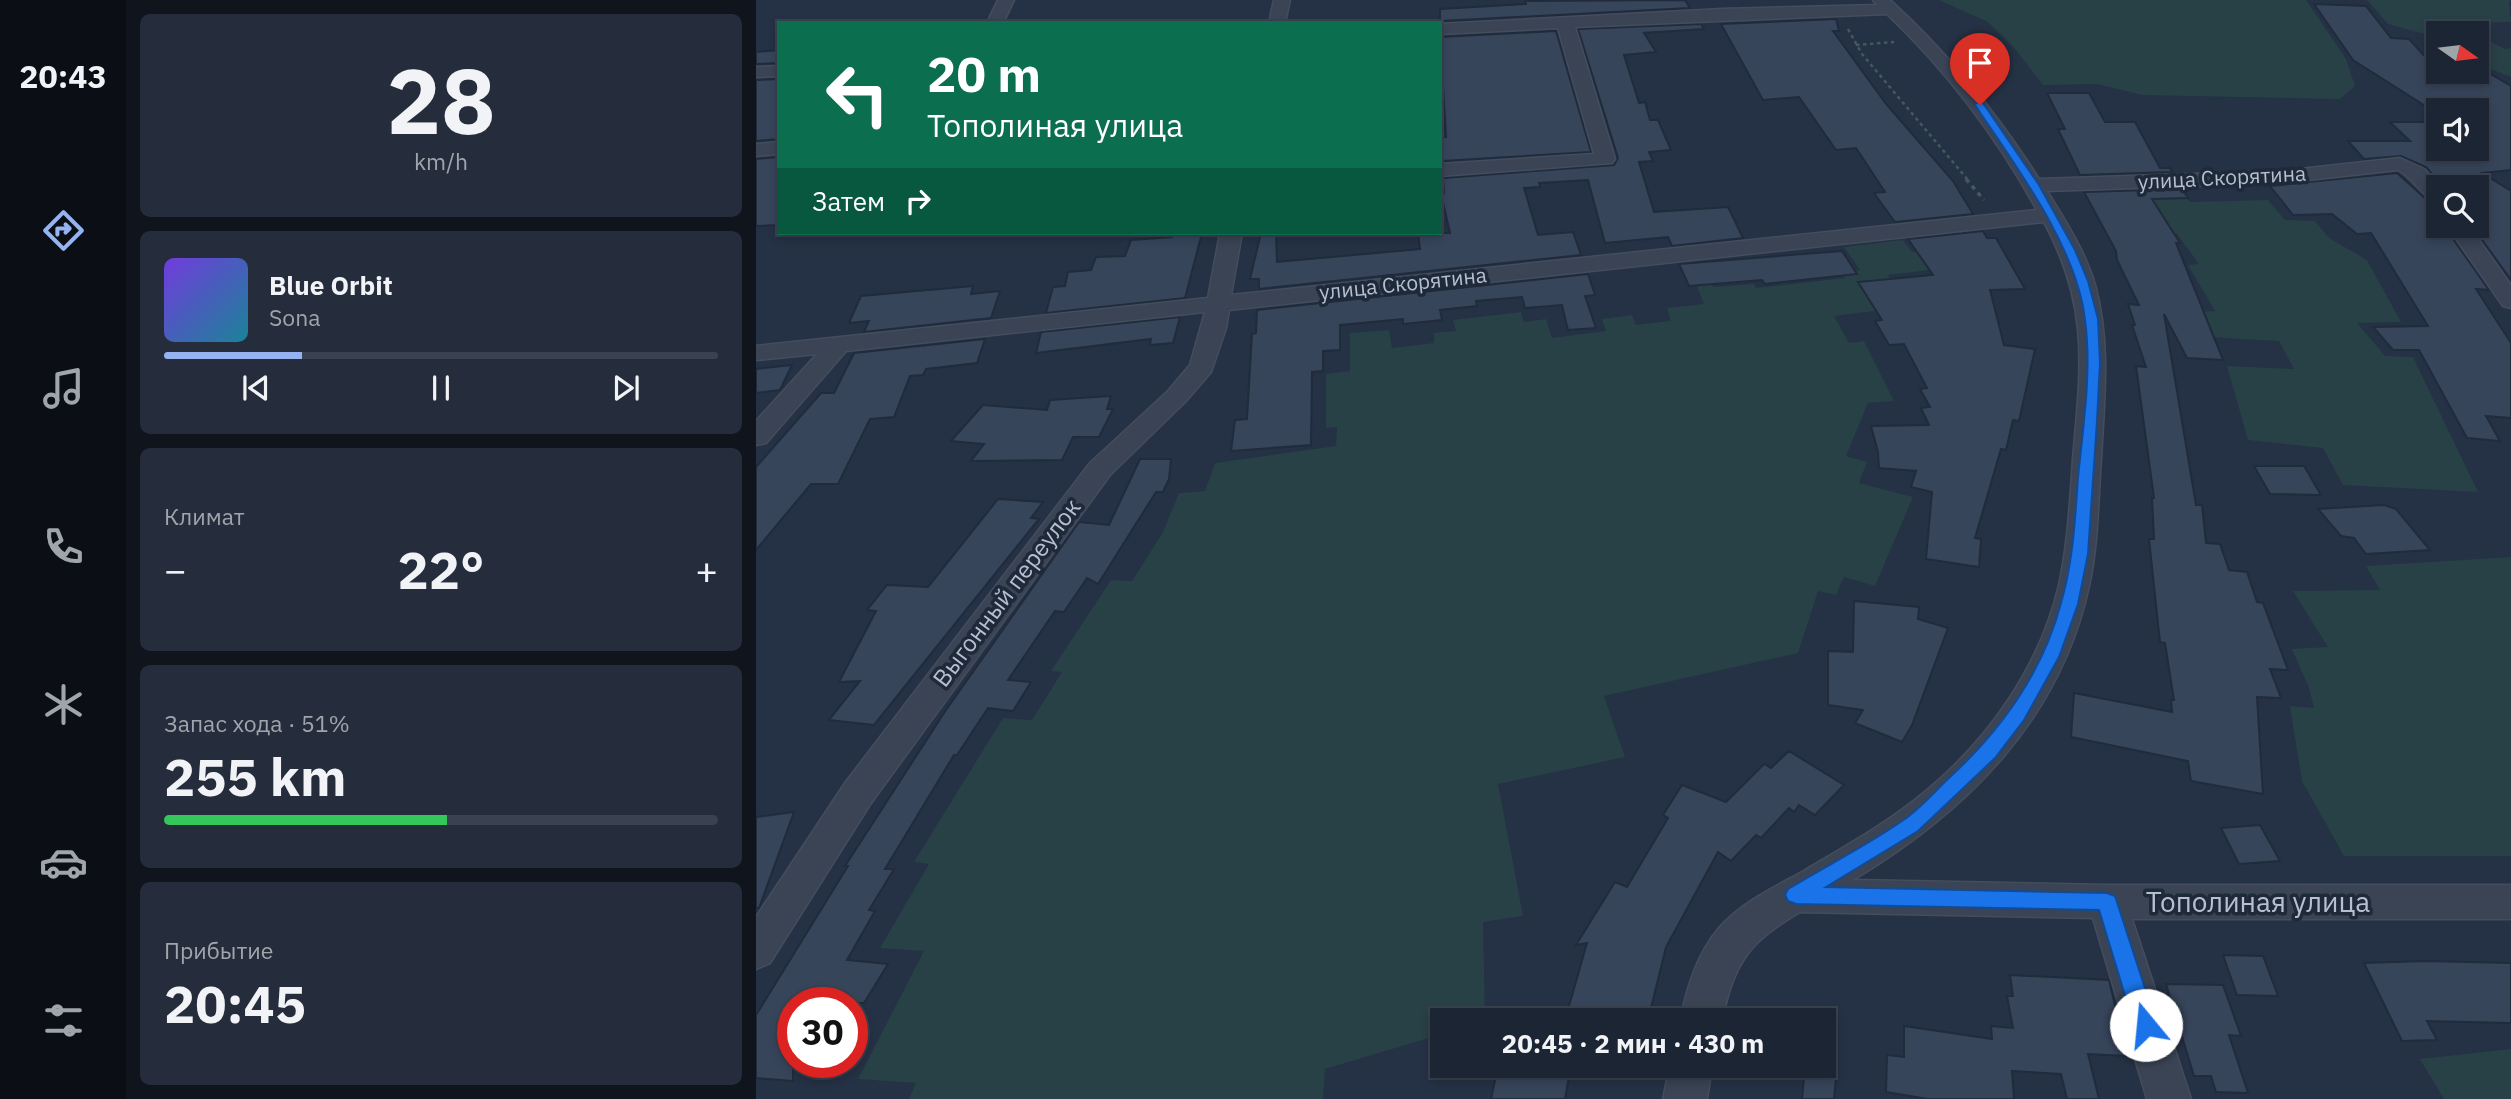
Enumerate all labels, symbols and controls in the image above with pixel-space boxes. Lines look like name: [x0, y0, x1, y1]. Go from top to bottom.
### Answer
north arrow: [2426, 21, 2488, 84]
map controls: [2426, 21, 2489, 238]
pin: [1950, 33, 2010, 105]
text: 28: [386, 41, 496, 159]
text: 20 m: [927, 42, 1041, 105]
icon: arrive: [1961, 44, 1999, 82]
icon: left: [812, 49, 903, 140]
text: 20:43: [19, 55, 107, 97]
button: sound: [2426, 98, 2489, 161]
text: Тополиная улица: [927, 104, 1183, 146]
text: km/h: [414, 146, 468, 176]
street label: улица Скорятина: [2137, 159, 2307, 195]
button: search: [2426, 175, 2489, 238]
icon: right: [899, 182, 937, 220]
text: Затем: [812, 184, 885, 218]
icon: directions: [39, 206, 88, 255]
street label: улица Скорятина: [1318, 260, 1488, 306]
text: Blue Orbit: [269, 268, 393, 302]
text: Sona: [269, 302, 321, 332]
icon: music: [39, 364, 88, 413]
icon: previous: [237, 369, 275, 407]
icon: pause: [422, 369, 460, 407]
icon: next: [607, 369, 645, 407]
street label: Выгонный переулок: [925, 492, 1087, 693]
text: Климат: [164, 501, 245, 531]
icon: phone: [39, 522, 88, 571]
text: 22°: [398, 536, 484, 603]
text: −: [164, 545, 187, 594]
text: +: [695, 545, 718, 594]
icon: climate: [39, 680, 88, 729]
text: Запас хода · 51%: [164, 708, 350, 738]
text: 255 km: [164, 743, 346, 810]
icon: car: [39, 838, 88, 887]
street label: Тополиная улица: [2146, 883, 2370, 920]
text: Прибытие: [164, 935, 273, 965]
text: 20:45: [164, 970, 306, 1037]
speed limit sign: 30: [777, 987, 868, 1078]
position arrow: [2109, 988, 2183, 1062]
icon: filters: [39, 996, 88, 1045]
text: 20:45 · 2 мин · 430 m: [1502, 1026, 1764, 1060]

